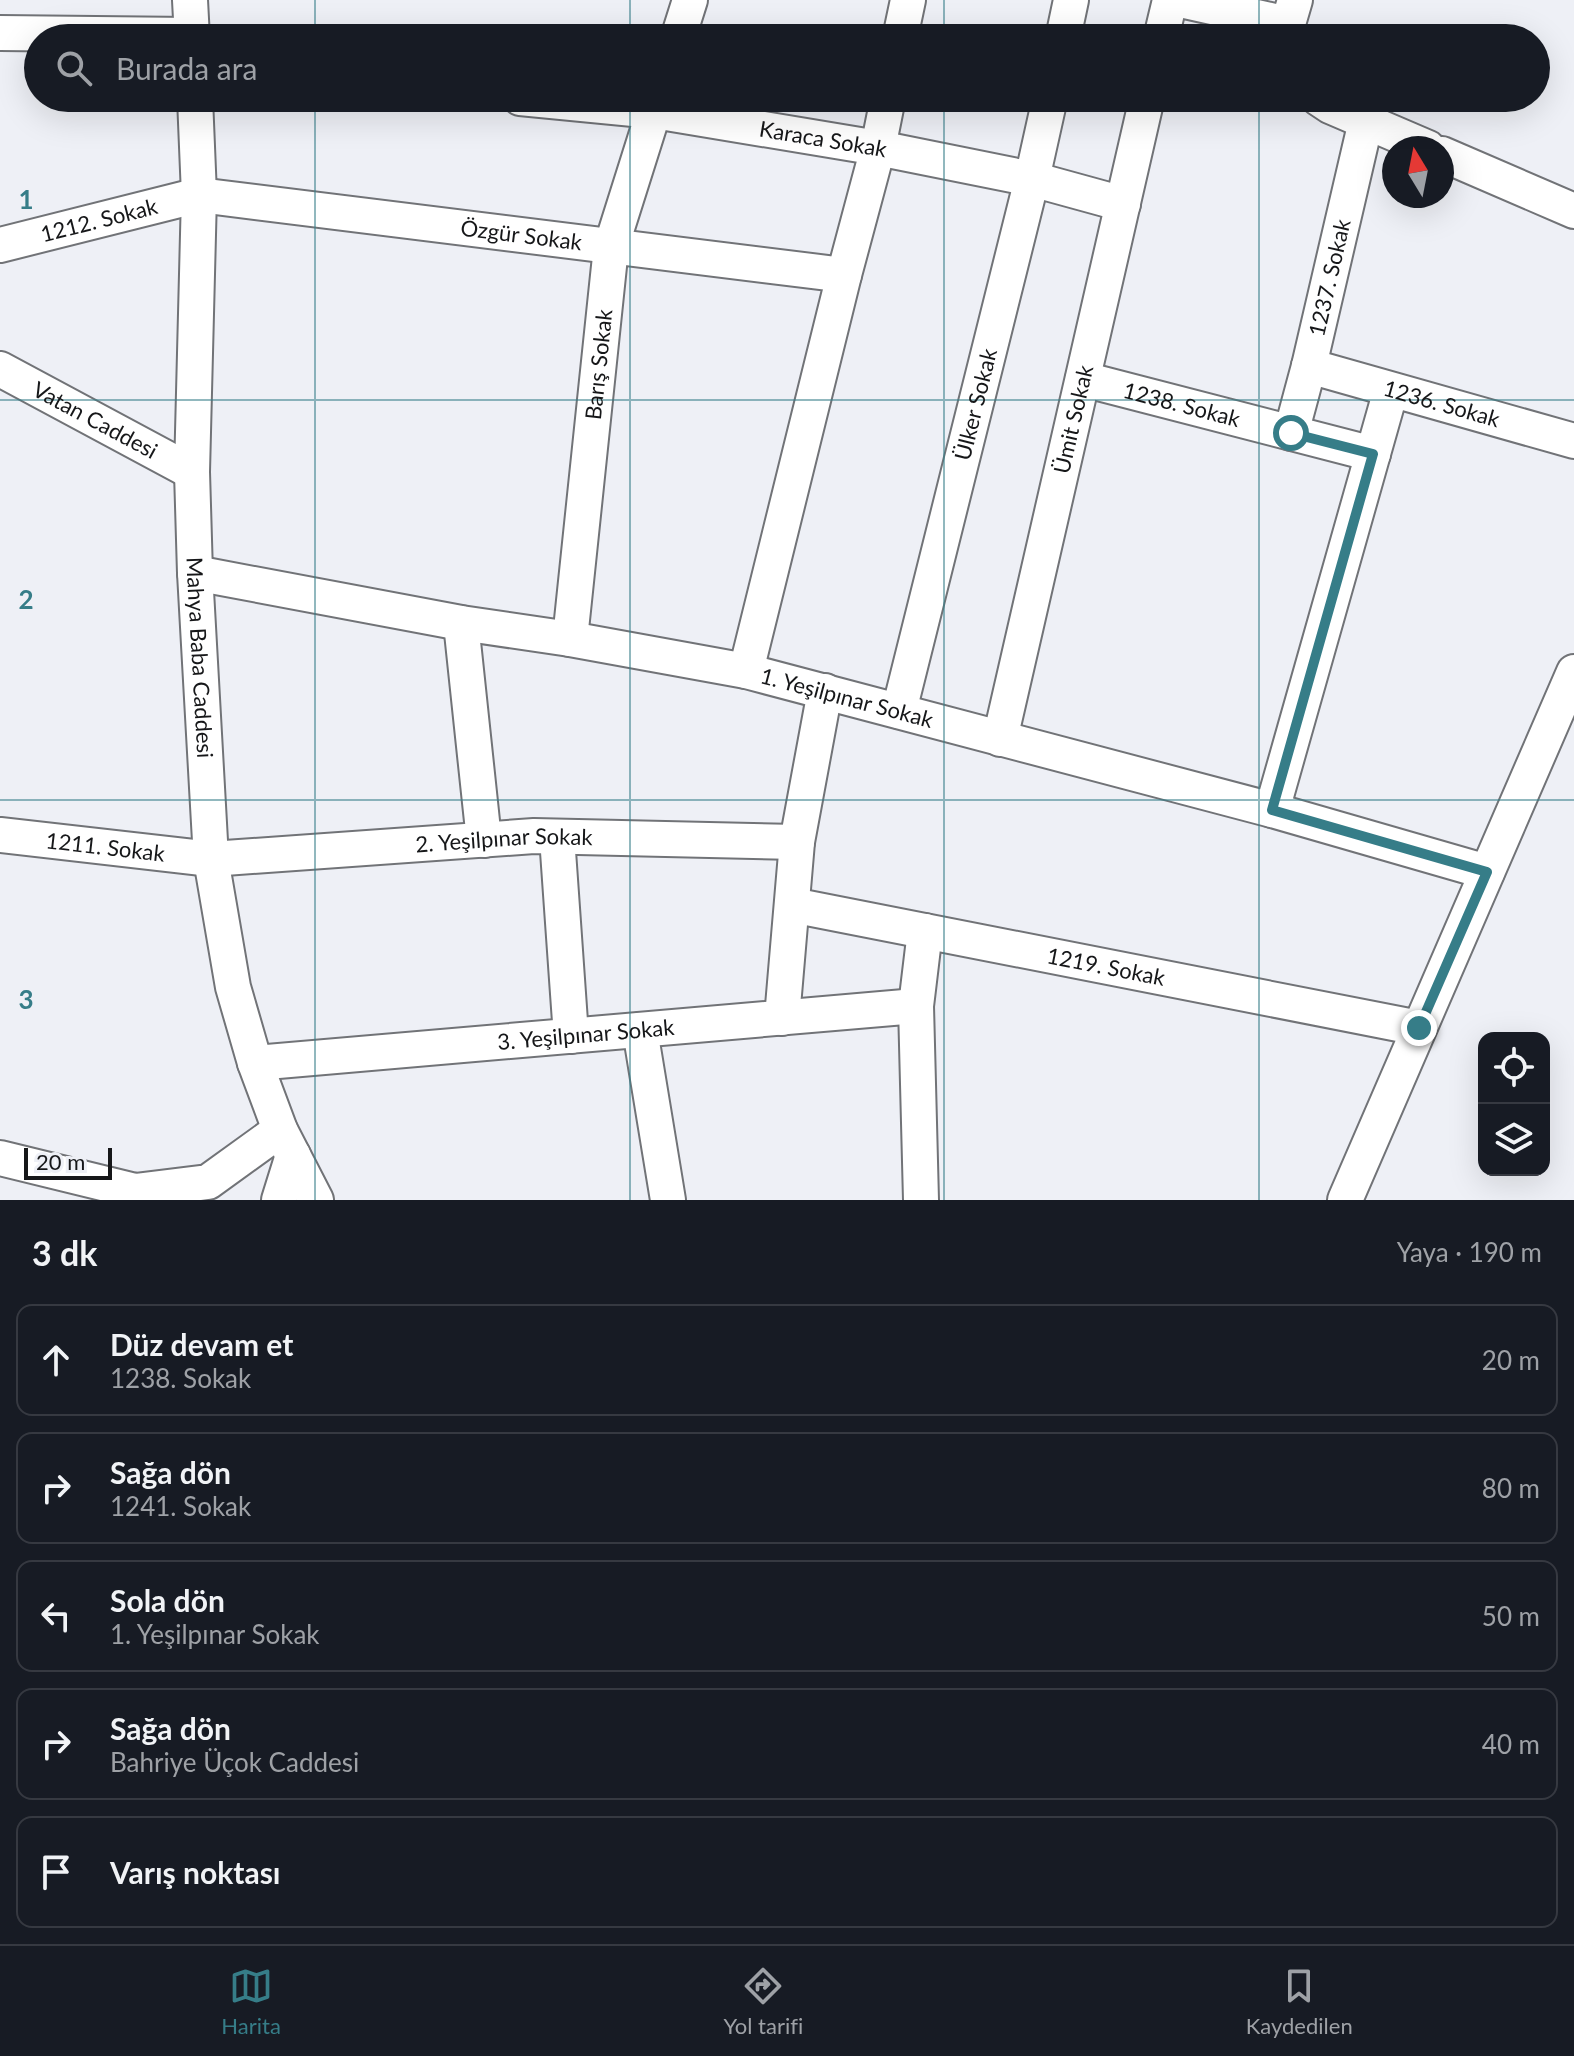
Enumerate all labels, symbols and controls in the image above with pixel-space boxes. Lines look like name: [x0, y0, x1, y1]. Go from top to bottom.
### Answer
search box: [24, 24, 1550, 112]
icon: search: [52, 46, 96, 90]
text: Burada ara: [116, 50, 257, 86]
street label: Karaca Sokak: [757, 115, 890, 163]
north arrow: [1382, 136, 1454, 208]
text: 1: [18, 183, 34, 215]
street label: 1212. Sokak: [38, 192, 161, 247]
street label: Özgür Sokak: [459, 214, 584, 255]
street label: 1237. Sokak: [1302, 216, 1356, 339]
street label: Barış Sokak: [579, 307, 618, 421]
street label: Ülker Sokak: [948, 345, 1002, 463]
street label: Ümit Sokak: [1047, 362, 1099, 476]
street label: 1236. Sokak: [1381, 374, 1504, 433]
street label: Vatan Caddesi: [28, 375, 162, 464]
street label: 1238. Sokak: [1121, 376, 1244, 432]
route start: [1273, 415, 1309, 451]
street label: Mahya Baba Caddesi: [182, 557, 219, 759]
text: 2: [18, 583, 34, 615]
street label: 1. Yeşilpınar Sokak: [758, 661, 937, 733]
street label: 2. Yeşilpınar Sokak: [414, 822, 594, 857]
street label: 1211. Sokak: [44, 826, 167, 867]
street label: 1219. Sokak: [1045, 941, 1168, 991]
text: 3: [18, 983, 34, 1015]
route end: [1401, 1010, 1437, 1046]
street label: 3. Yeşilpınar Sokak: [496, 1013, 676, 1055]
map controls: [1478, 1032, 1550, 1176]
button: locate: [1478, 1032, 1550, 1104]
button: layers: [1478, 1104, 1550, 1176]
scale bar: [24, 1144, 112, 1180]
text: 20 m: [36, 1148, 85, 1175]
text: 3 dk: [32, 1232, 97, 1273]
text: Yaya · 190 m: [1397, 1236, 1542, 1268]
text: Düz devam et: [110, 1326, 293, 1362]
icon: ahead: [34, 1338, 78, 1382]
text: 20 m: [1482, 1344, 1540, 1376]
text: 1238. Sokak: [110, 1362, 251, 1394]
text: Sağa dön: [110, 1454, 231, 1490]
icon: right: [34, 1466, 78, 1510]
text: 80 m: [1482, 1472, 1540, 1504]
text: 1241. Sokak: [110, 1490, 251, 1522]
text: Sola dön: [110, 1582, 225, 1618]
icon: left: [34, 1594, 78, 1638]
text: 50 m: [1482, 1600, 1540, 1632]
text: 1. Yeşilpınar Sokak: [110, 1618, 320, 1650]
text: Sağa dön: [110, 1710, 231, 1746]
icon: right: [34, 1722, 78, 1766]
text: 40 m: [1482, 1728, 1540, 1760]
text: Bahriye Üçok Caddesi: [110, 1746, 359, 1778]
icon: arrive: [34, 1850, 78, 1894]
text: Varış noktası: [110, 1854, 281, 1890]
tab: Harita: [221, 1964, 281, 2039]
tab: Yol tarifi: [723, 1964, 803, 2039]
tab: Kaydedilen: [1246, 1964, 1353, 2039]

